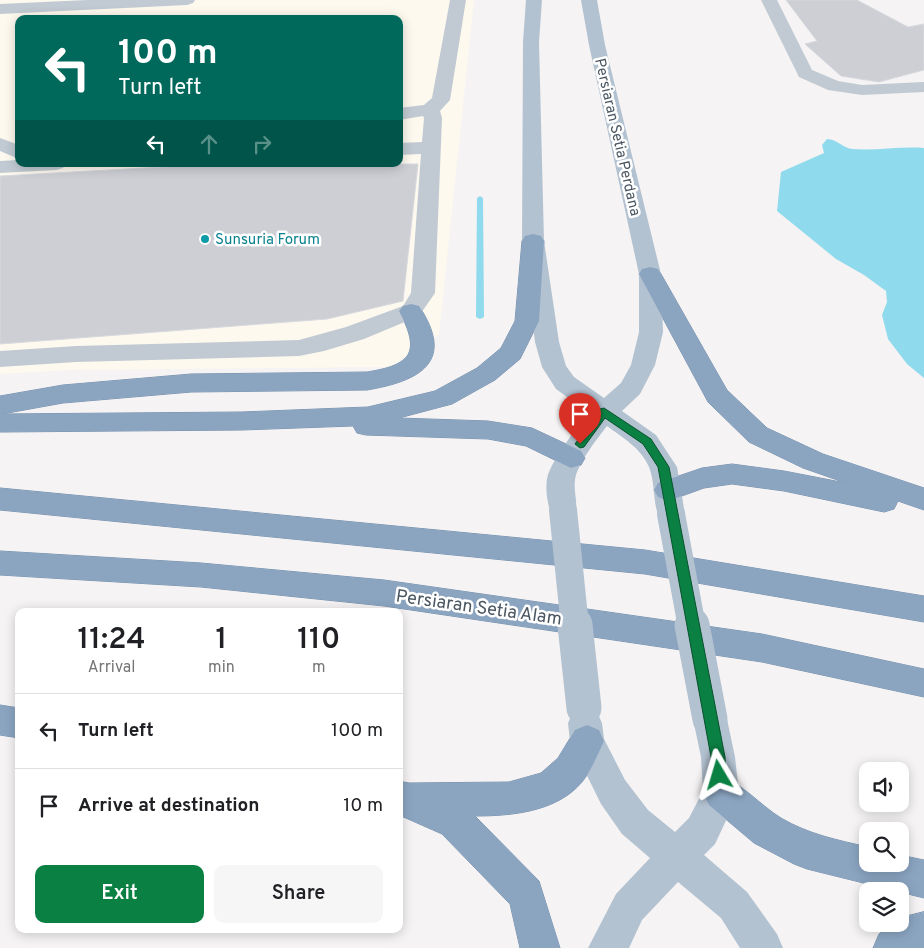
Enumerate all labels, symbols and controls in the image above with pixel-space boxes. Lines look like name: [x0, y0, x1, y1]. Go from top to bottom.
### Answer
text: 100 m: [118, 32, 218, 76]
icon: left: [35, 35, 100, 100]
street label: Persiaran Setia Perdana: [589, 57, 644, 218]
text: Turn left: [118, 75, 201, 102]
icon: left: [142, 130, 170, 158]
icon: ahead: [195, 130, 223, 158]
icon: right: [248, 130, 276, 158]
place label: Sunsuria Forum: [215, 231, 320, 250]
marker: Sunsuria Forum: [199, 233, 211, 245]
pin: [559, 393, 601, 444]
icon: arrive: [566, 400, 594, 428]
street label: Persiaran Setia Alam: [394, 585, 563, 632]
text: 11:24: [78, 622, 146, 659]
text: 1: [216, 622, 227, 659]
text: 110: [297, 622, 340, 659]
text: Arrival: [88, 658, 135, 678]
text: min: [208, 658, 235, 678]
text: m: [312, 658, 326, 678]
icon: left: [35, 717, 63, 745]
text: Turn left: [78, 719, 154, 743]
text: 100 m: [331, 719, 383, 743]
position arrow: [692, 748, 744, 800]
map controls: [859, 762, 909, 932]
button: sound: [859, 762, 909, 812]
icon: arrive: [35, 792, 63, 820]
text: Arrive at destination: [78, 794, 259, 818]
text: 10 m: [343, 794, 383, 818]
button: search: [859, 822, 909, 872]
button: Exit: [35, 865, 204, 923]
button: Share: [214, 865, 383, 923]
button: layers: [859, 882, 909, 932]

